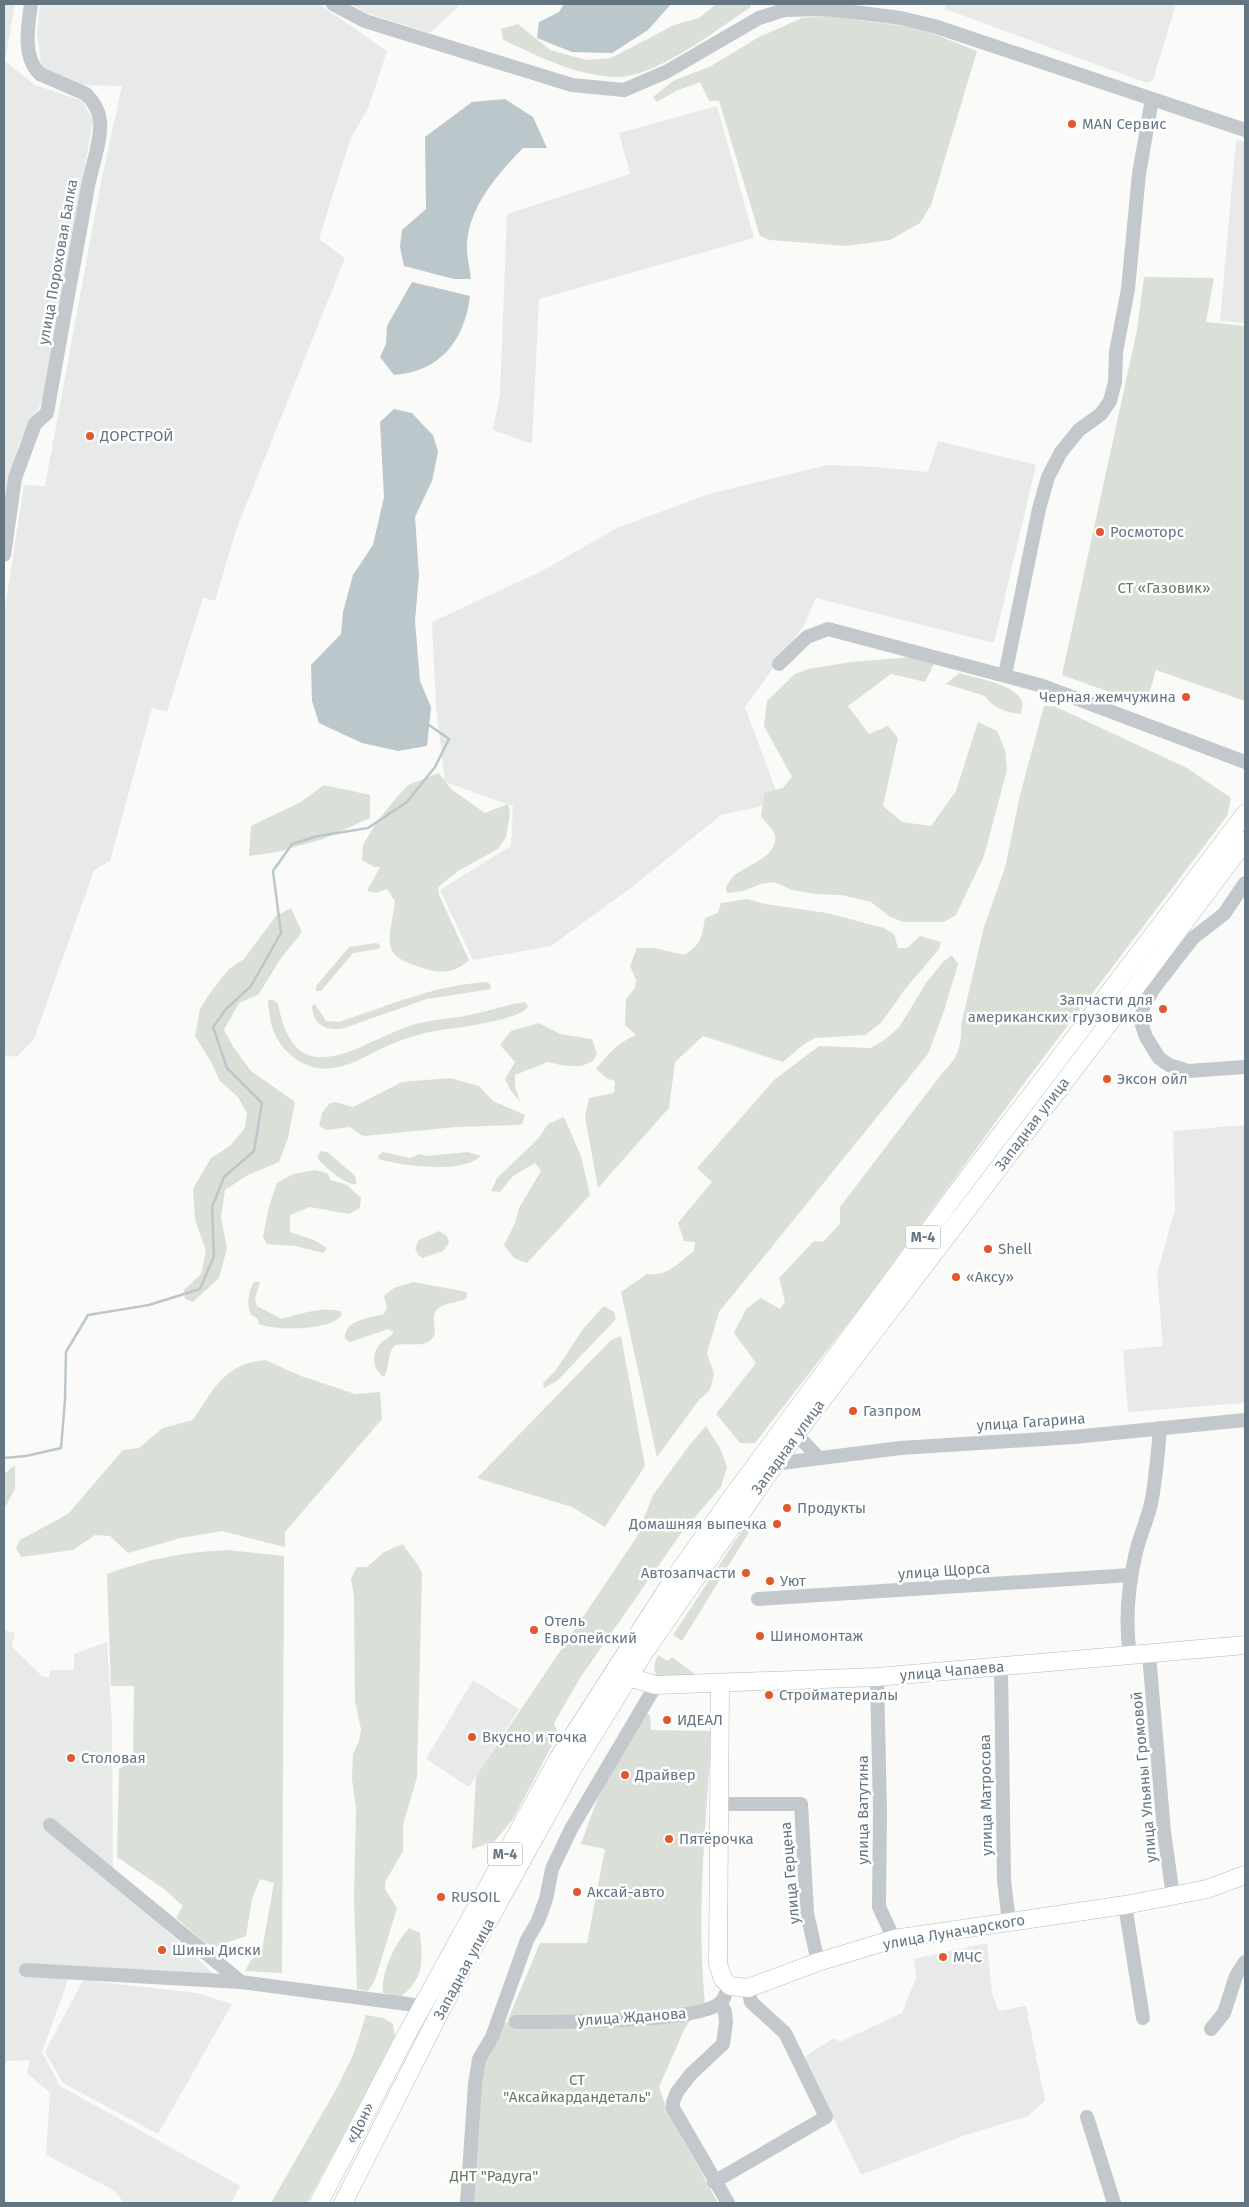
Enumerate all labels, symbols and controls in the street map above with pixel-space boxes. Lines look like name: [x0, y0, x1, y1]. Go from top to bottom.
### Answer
place label: MAN Сервис: [1082, 115, 1166, 133]
marker: MAN Сервис: [1066, 118, 1078, 130]
street label: улица Пороховая Балка: [35, 178, 81, 346]
place label: ДОРСТРОЙ: [99, 427, 174, 445]
marker: ДОРСТРОЙ: [84, 430, 96, 442]
place label: Росмоторс: [1110, 523, 1184, 541]
marker: Росмоторс: [1094, 526, 1106, 538]
park label: СТ «Газовик»: [1118, 579, 1210, 597]
place label: Черная жемчужина: [1039, 688, 1176, 706]
marker: Черная жемчужина: [1180, 691, 1192, 703]
place label: Запчасти для американских грузовиков: [968, 991, 1153, 1026]
marker: Запчасти для американских грузовиков: [1157, 1003, 1169, 1015]
place label: Эксон ойл: [1117, 1070, 1188, 1088]
marker: Эксон ойл: [1101, 1073, 1113, 1085]
street label: Западная улица: [991, 1074, 1073, 1174]
road number: М-4: [906, 1226, 940, 1248]
place label: Shell: [998, 1240, 1033, 1258]
marker: Shell: [982, 1243, 994, 1255]
place label: «Аксу»: [966, 1268, 1014, 1286]
marker: «Аксу»: [950, 1271, 962, 1283]
street label: Западная улица: [748, 1396, 828, 1498]
place label: Газпром: [863, 1402, 921, 1420]
marker: Газпром: [847, 1405, 859, 1417]
street label: улица Гагарина: [976, 1409, 1086, 1435]
place label: Продукты: [797, 1499, 866, 1517]
marker: Продукты: [781, 1502, 793, 1514]
place label: Домашняя выпечка: [628, 1515, 767, 1533]
marker: Домашняя выпечка: [771, 1518, 783, 1530]
street label: улица Щорса: [897, 1559, 991, 1583]
place label: Автозапчасти: [641, 1564, 736, 1582]
marker: Автозапчасти: [740, 1567, 752, 1579]
place label: Уют: [780, 1572, 806, 1590]
marker: Уют: [764, 1575, 776, 1587]
place label: Отель Европейский: [544, 1612, 637, 1647]
marker: Отель Европейский: [528, 1624, 540, 1636]
place label: Шиномонтаж: [770, 1627, 864, 1645]
marker: Шиномонтаж: [754, 1630, 766, 1642]
street label: улица Чапаева: [899, 1657, 1005, 1685]
place label: Стройматериалы: [779, 1686, 898, 1704]
marker: Стройматериалы: [763, 1689, 775, 1701]
street label: улица Ульяны Громовой: [1128, 1691, 1160, 1863]
place label: ИДЕАЛ: [677, 1711, 723, 1729]
marker: ИДЕАЛ: [661, 1714, 673, 1726]
place label: Вкусно и точка: [482, 1728, 587, 1746]
marker: Вкусно и точка: [466, 1731, 478, 1743]
street label: улица Матросова: [976, 1734, 996, 1856]
place label: Столовая: [81, 1749, 146, 1767]
marker: Столовая: [65, 1752, 77, 1764]
street label: улица Ватутина: [854, 1755, 872, 1865]
place label: Драйвер: [634, 1766, 696, 1784]
marker: Драйвер: [619, 1769, 631, 1781]
street label: улица Герцена: [777, 1821, 803, 1925]
place label: Пятёрочка: [679, 1830, 754, 1848]
marker: Пятёрочка: [663, 1833, 675, 1845]
road number: М-4: [488, 1842, 522, 1866]
place label: Аксай-авто: [587, 1883, 665, 1901]
marker: Аксай-авто: [571, 1886, 583, 1898]
place label: RUSOIL: [451, 1888, 501, 1906]
marker: RUSOIL: [435, 1891, 447, 1903]
street label: улица Луначарского: [882, 1911, 1026, 1953]
street label: Западная улица: [430, 1915, 498, 2023]
place label: Шины Диски: [172, 1941, 261, 1959]
marker: Шины Диски: [156, 1944, 168, 1956]
place label: МЧС: [953, 1948, 983, 1966]
marker: МЧС: [937, 1951, 949, 1963]
street label: улица Жданова: [577, 2004, 687, 2030]
park label: СТ "Аксайкардандеталь": [503, 2071, 651, 2106]
street label: «Дон»: [342, 2099, 378, 2147]
park label: ДНТ "Радуга": [449, 2167, 538, 2185]

